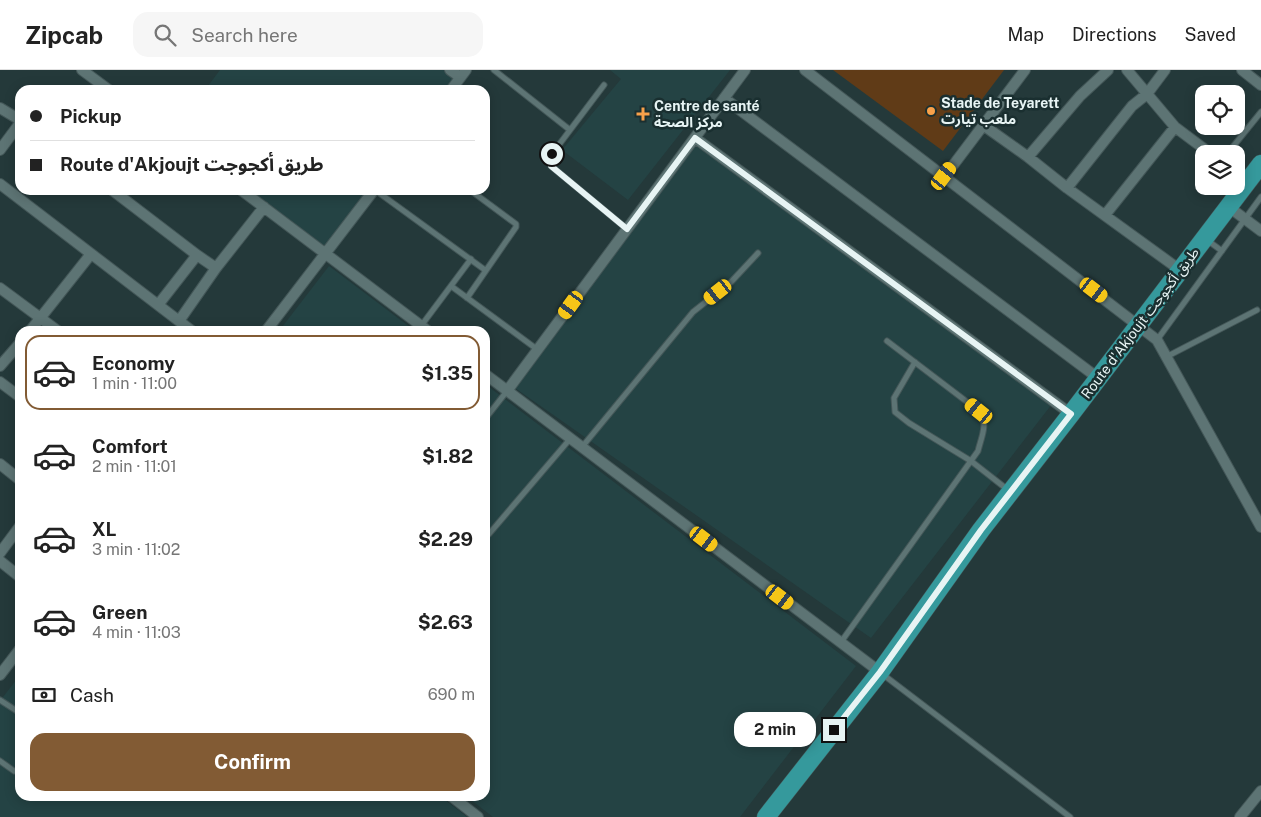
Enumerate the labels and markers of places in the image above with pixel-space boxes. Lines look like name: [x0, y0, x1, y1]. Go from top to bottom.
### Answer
place label: Stade de Teyarett ملعب تيارت: [941, 95, 1059, 128]
place label: Centre de santé مركز الصحة: [654, 98, 760, 131]
marker: Stade de Teyarett ملعب تيارت: [925, 105, 937, 117]
marker: Centre de santé مركز الصحة: [636, 107, 650, 121]

